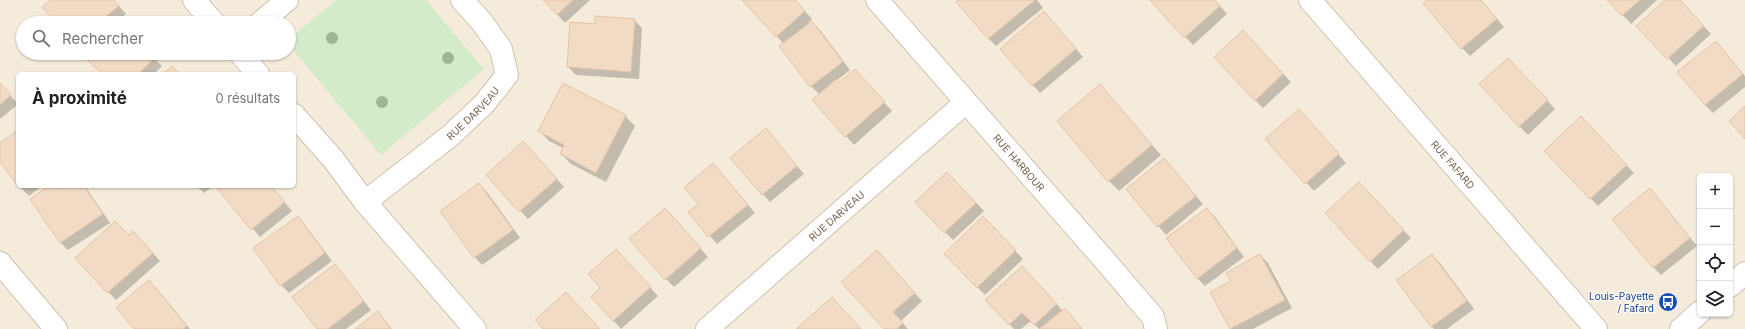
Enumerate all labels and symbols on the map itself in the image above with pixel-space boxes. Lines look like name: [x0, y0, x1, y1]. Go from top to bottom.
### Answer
street label: RUE DARVEAU: [444, 84, 502, 142]
street label: RUE HARBOUR: [991, 132, 1048, 194]
street label: RUE FAFARD: [1429, 138, 1477, 191]
street label: RUE DARVEAU: [806, 188, 867, 243]
place label: Louis-Payette / Fafard: [1589, 290, 1654, 314]
bus stop icon: Louis-Payette / Fafard: [1657, 291, 1679, 313]

